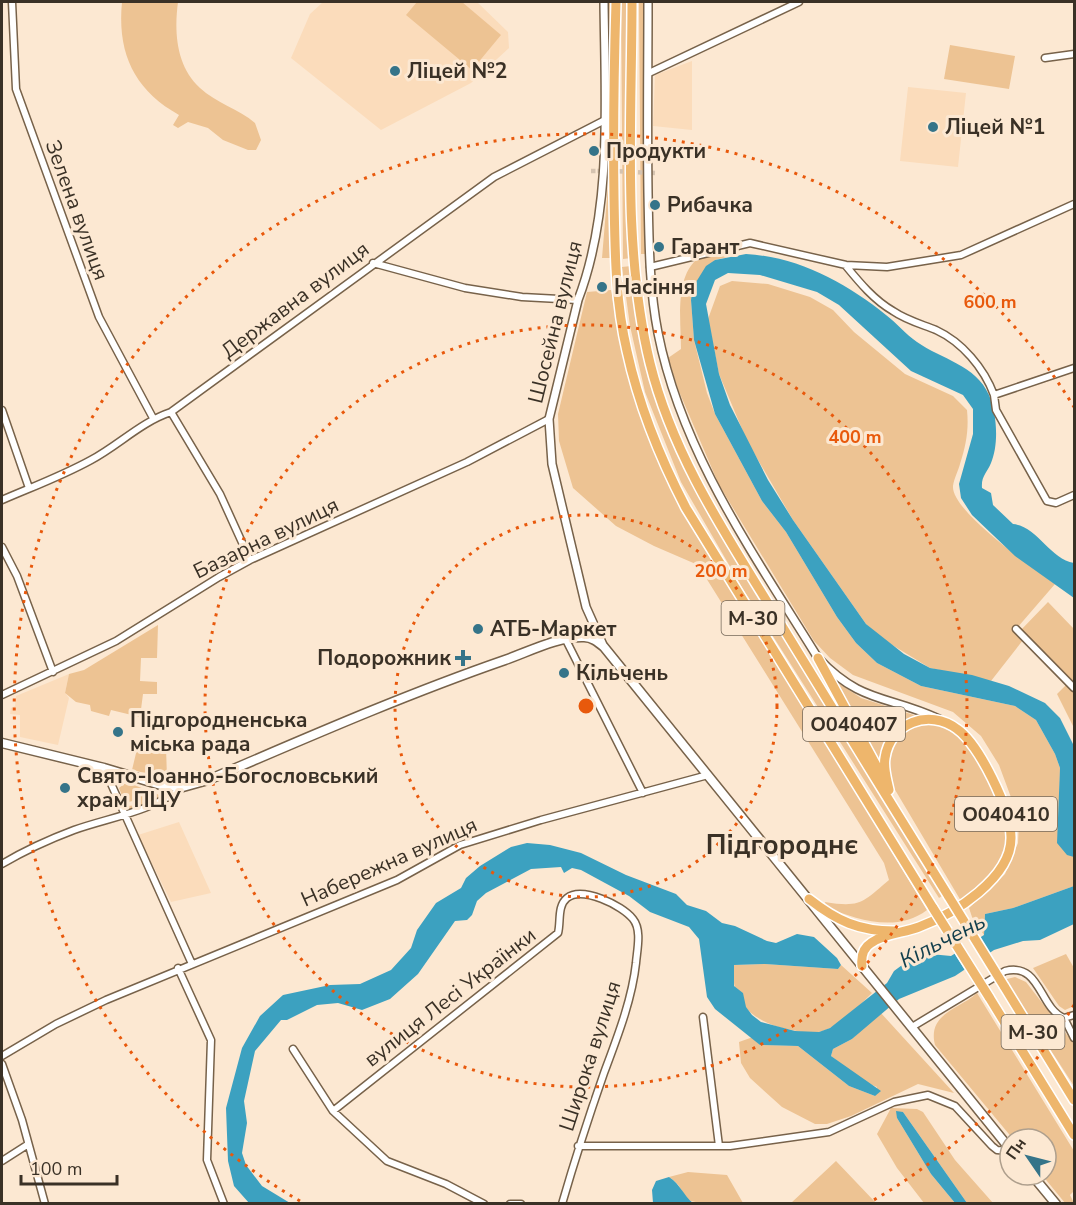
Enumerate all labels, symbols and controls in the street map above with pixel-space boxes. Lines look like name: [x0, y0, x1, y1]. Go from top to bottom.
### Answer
place label: Ліцей №2: [407, 57, 507, 85]
marker: Ліцей №2: [388, 64, 402, 78]
place label: Ліцей №1: [945, 113, 1045, 141]
marker: Ліцей №1: [926, 120, 940, 134]
street label: Зелена вулиця: [39, 136, 115, 284]
place label: Продукти: [606, 137, 706, 165]
marker: Продукти: [587, 144, 601, 158]
place label: Рибачка: [667, 191, 753, 219]
marker: Рибачка: [648, 198, 662, 212]
place label: Гарант: [671, 233, 739, 261]
street label: Державна вулиця: [215, 235, 375, 365]
street label: Шосейна вулиця: [521, 238, 589, 406]
marker: Гарант: [652, 240, 666, 254]
place label: Насіння: [614, 273, 695, 301]
marker: Насіння: [595, 280, 609, 294]
text: 600 m: [963, 290, 1017, 314]
text: 400 m: [828, 425, 882, 449]
street label: Базарна вулиця: [189, 491, 343, 585]
text: 200 m: [694, 559, 748, 583]
road number: М-30: [722, 601, 784, 635]
place label: АТБ-Маркет: [490, 615, 616, 643]
marker: АТБ-Маркет: [471, 622, 485, 636]
place label: Подорожник: [317, 644, 451, 672]
marker: Подорожник: [456, 651, 470, 665]
place label: Кільчень: [576, 659, 668, 687]
marker: Кільчень: [557, 666, 571, 680]
centre of rings: [576, 696, 596, 716]
place label: Підгородненська міська рада: [130, 706, 308, 758]
road number: О040407: [803, 707, 905, 741]
marker: Підгородненська міська рада: [111, 725, 125, 739]
place label: Свято-Іоанно-Богословський храм ПЦУ: [77, 762, 379, 814]
marker: Свято-Іоанно-Богословський храм ПЦУ: [58, 781, 72, 795]
road number: О040410: [955, 797, 1057, 831]
street label: Набережна вулиця: [297, 811, 481, 913]
district label: Підгороднє: [706, 827, 858, 864]
water label: Кільчень: [894, 906, 991, 975]
street label: вулиця Лесі Українки: [358, 921, 542, 1073]
street label: Широка вулиця: [552, 977, 628, 1135]
road number: М-30: [1002, 1015, 1064, 1049]
north arrow: [998, 1127, 1058, 1187]
text: Пн: [1001, 1134, 1032, 1164]
scale bar: [21, 1148, 117, 1186]
text: 100 m: [30, 1157, 82, 1181]

